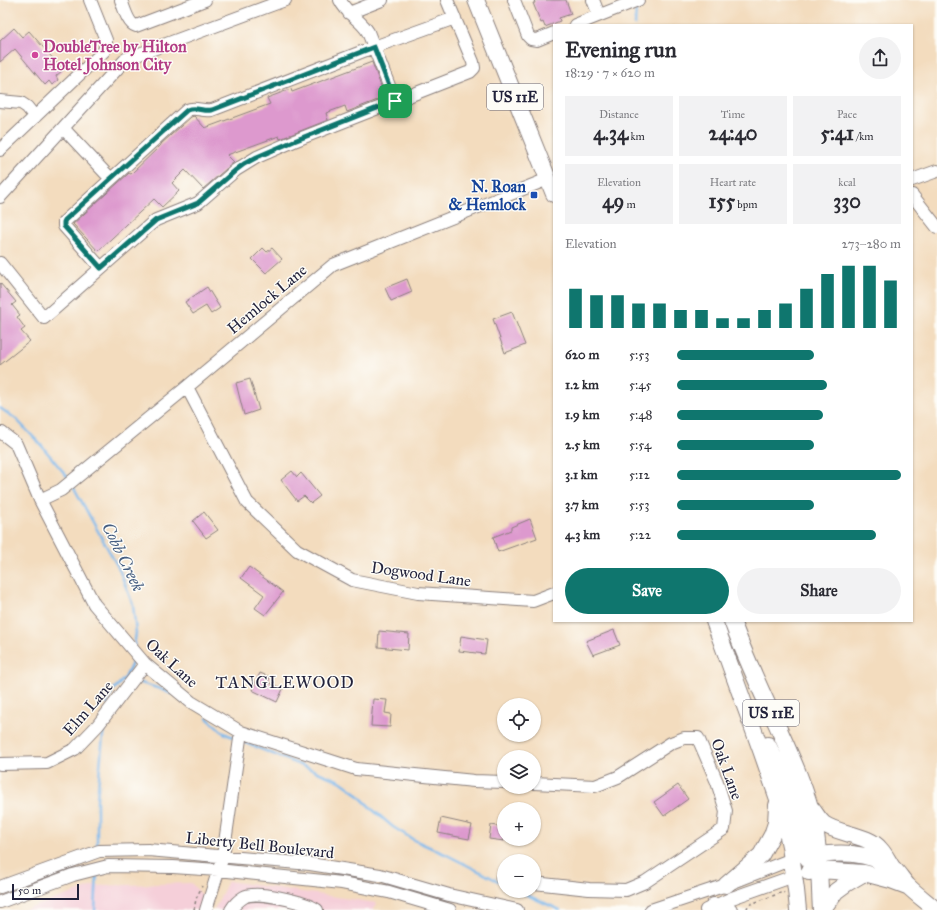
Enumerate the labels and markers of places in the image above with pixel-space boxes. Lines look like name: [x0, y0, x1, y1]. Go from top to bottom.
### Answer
place label: DoubleTree by Hilton Hotel Johnson City: [43, 37, 187, 75]
marker: DoubleTree by Hilton Hotel Johnson City: [30, 50, 40, 60]
pin: [378, 84, 412, 118]
place label: N. Roan & Hemlock: [449, 177, 527, 214]
marker: N. Roan & Hemlock: [529, 190, 539, 200]

